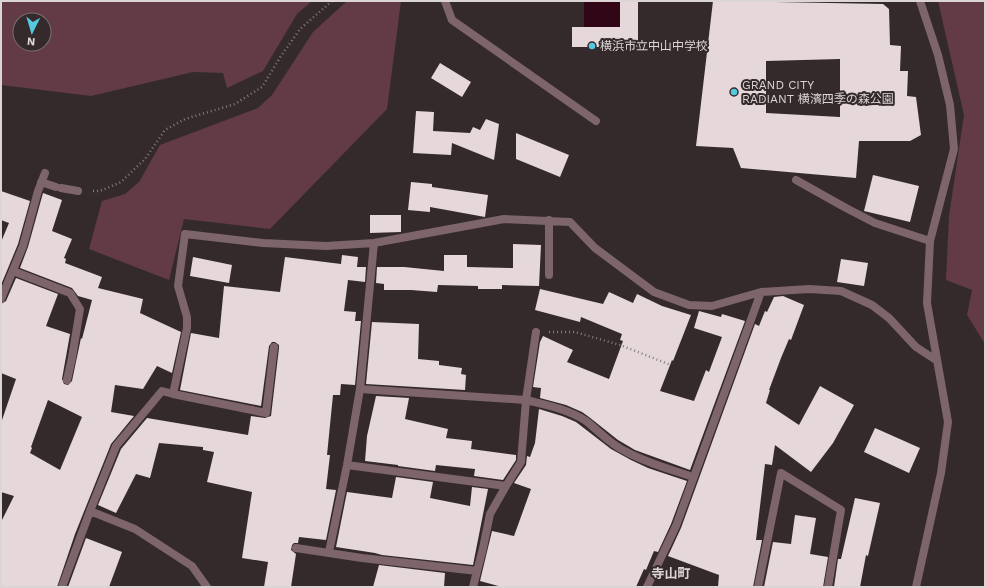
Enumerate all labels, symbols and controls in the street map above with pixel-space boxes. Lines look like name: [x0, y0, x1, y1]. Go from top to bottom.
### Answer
north arrow: [12, 12, 52, 52]
text: N: [27, 35, 36, 48]
place label: 横浜市立中山中学校: [600, 39, 708, 53]
marker: 横浜市立中山中学校: [587, 41, 597, 51]
place label: GRAND CITY RADIANT 横濱四季の森公園: [742, 78, 894, 106]
marker: GRAND CITY RADIANT 横濱四季の森公園: [729, 87, 739, 97]
district label: 寺山町: [651, 566, 691, 581]

